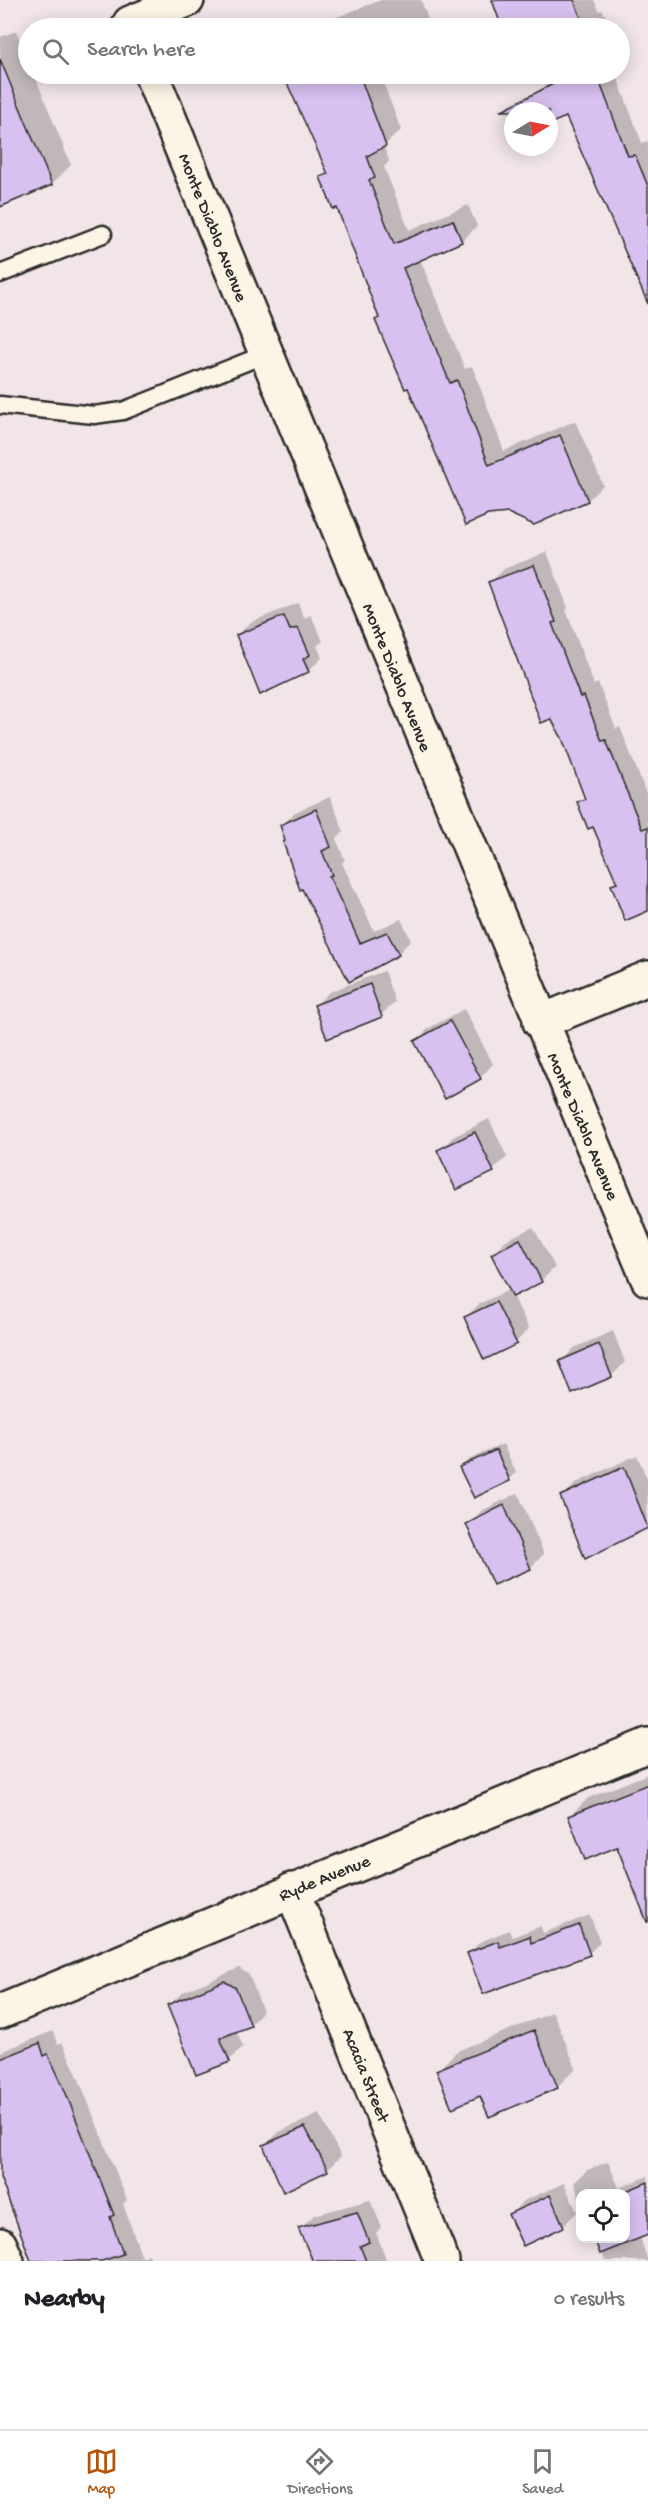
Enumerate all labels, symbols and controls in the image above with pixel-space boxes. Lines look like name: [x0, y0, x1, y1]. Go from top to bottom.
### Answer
search box: [18, 18, 630, 84]
icon: search: [39, 35, 72, 68]
text: Search here: [87, 38, 195, 64]
north arrow: [504, 102, 558, 156]
street label: Monte Diablo Avenue: [172, 151, 251, 306]
street label: Monte Diablo Avenue: [356, 601, 435, 756]
street label: Monte Diablo Avenue: [541, 1050, 623, 1205]
street label: Ryde Avenue: [276, 1851, 374, 1907]
street label: Acacia Street: [336, 2026, 394, 2127]
map controls: [576, 2189, 630, 2243]
button: locate: [576, 2189, 630, 2243]
text: Nearby: [24, 2285, 105, 2316]
text: 0 results: [554, 2289, 624, 2312]
tab: Map: [85, 2445, 118, 2500]
tab: Directions: [287, 2445, 353, 2500]
tab: Saved: [522, 2445, 563, 2500]

